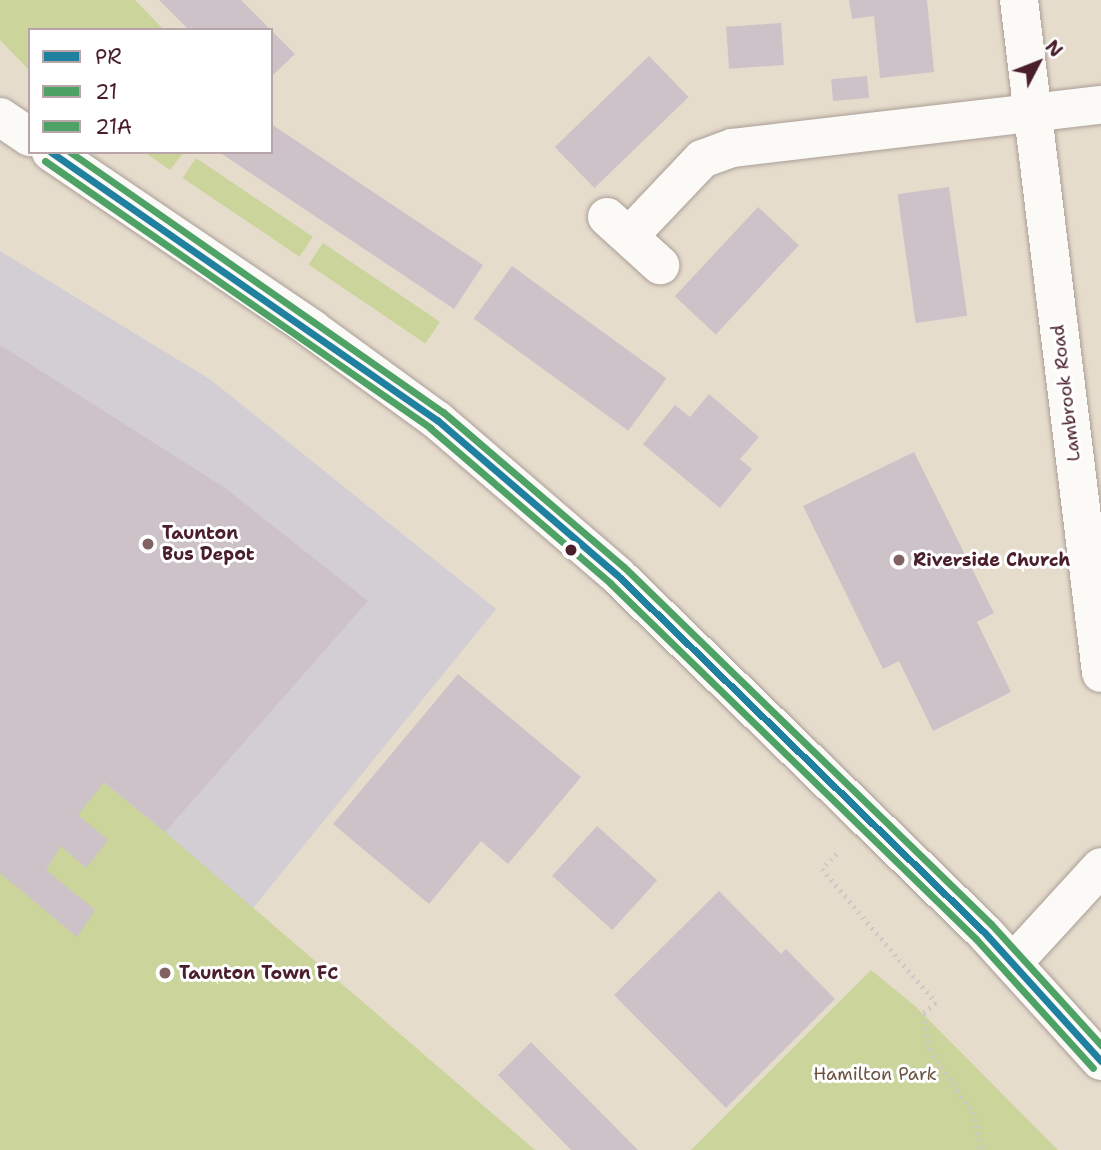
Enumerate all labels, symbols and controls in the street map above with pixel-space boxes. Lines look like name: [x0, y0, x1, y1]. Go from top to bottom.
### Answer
legend: [28, 28, 273, 154]
north arrow: [1003, 28, 1073, 98]
text: N: [1040, 35, 1068, 63]
text: PR: [95, 43, 122, 71]
text: 21: [95, 78, 117, 106]
text: 21A: [95, 113, 132, 141]
street label: Lambrook Road: [1047, 323, 1085, 463]
place label: Taunton Bus Depot: [162, 523, 255, 566]
marker: Taunton Bus Depot: [140, 536, 156, 552]
unlabelled marker: [564, 543, 578, 557]
place label: Riverside Church: [913, 549, 1070, 571]
marker: Riverside Church: [891, 552, 907, 568]
place label: Taunton Town FC: [179, 962, 338, 984]
marker: Taunton Town FC: [157, 965, 173, 981]
park label: Hamilton Park: [813, 1063, 937, 1085]

